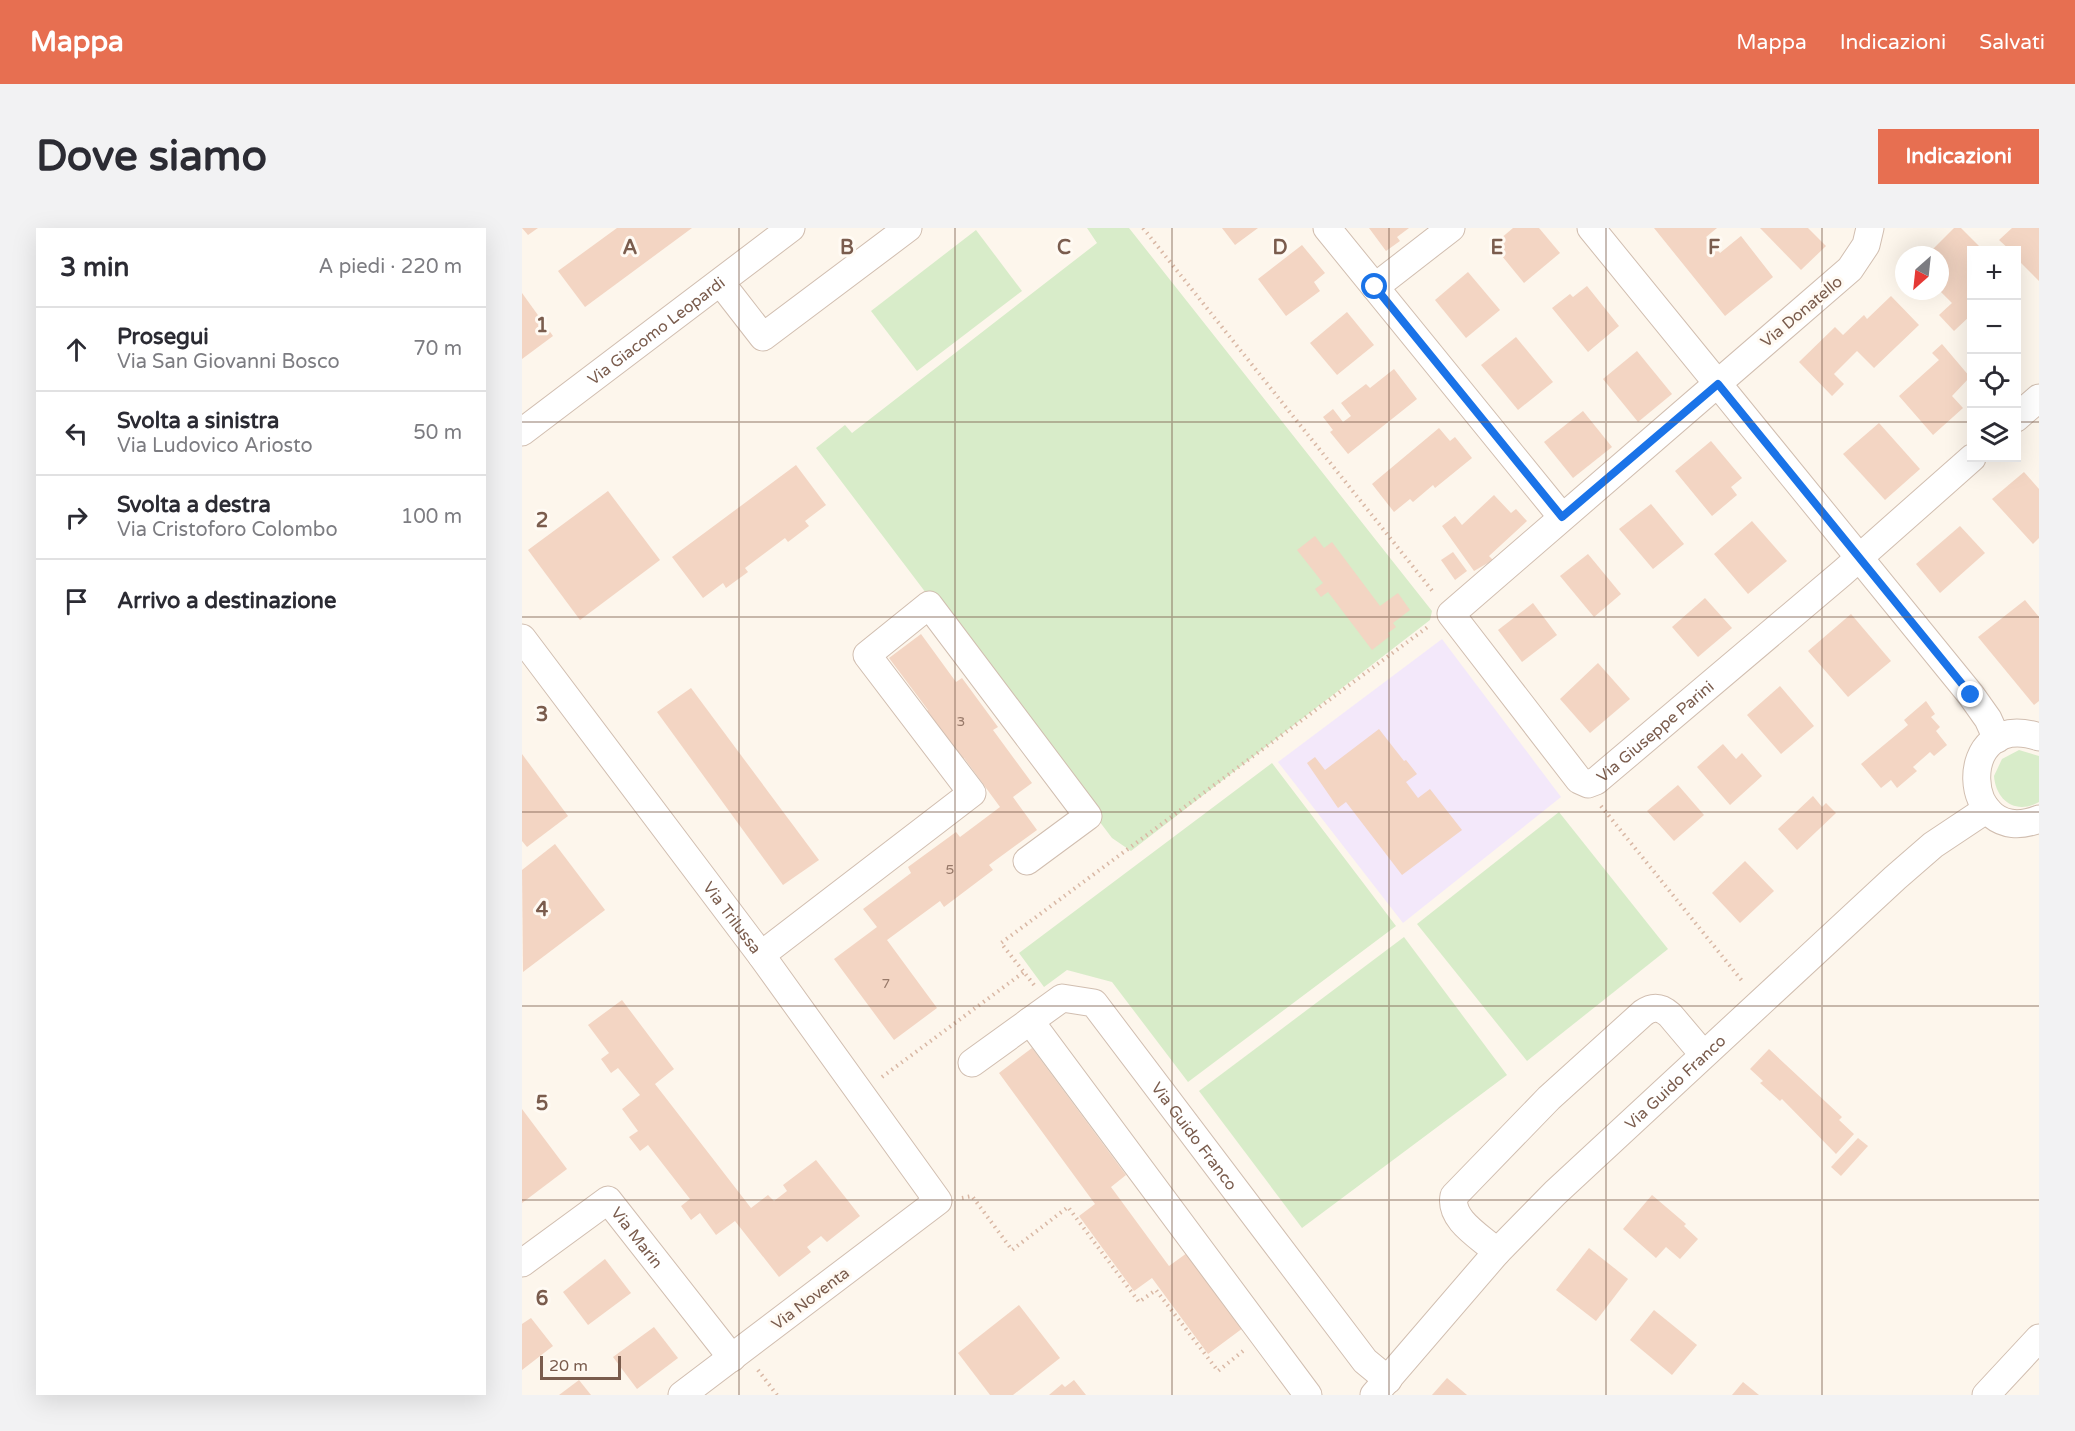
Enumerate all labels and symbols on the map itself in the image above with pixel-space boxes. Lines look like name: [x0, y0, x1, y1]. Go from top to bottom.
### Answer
text: A: [623, 236, 638, 260]
text: B: [840, 236, 854, 260]
text: C: [1057, 236, 1071, 260]
text: D: [1272, 236, 1288, 260]
text: E: [1491, 236, 1504, 260]
text: F: [1708, 236, 1720, 260]
north arrow: [1895, 246, 1949, 300]
street label: Via Donatello: [1757, 272, 1847, 352]
street label: Via Giacomo Leopardi: [584, 273, 729, 390]
route start: [1361, 273, 1387, 299]
text: 1: [536, 314, 548, 338]
text: 2: [536, 509, 548, 533]
street label: Via Giuseppe Parini: [1593, 677, 1718, 787]
route end: [1957, 681, 1983, 707]
text: 3: [536, 703, 548, 727]
house number: 3: [957, 713, 965, 730]
house number: 5: [946, 861, 954, 878]
street label: Via Trilussa: [698, 878, 766, 958]
text: 4: [536, 898, 549, 922]
house number: 7: [882, 975, 890, 992]
street label: Via Guido Franco: [1621, 1031, 1730, 1134]
street label: Via Guido Franco: [1146, 1078, 1241, 1194]
text: 5: [536, 1092, 548, 1116]
street label: Via Marin: [606, 1203, 667, 1273]
street label: Via Noventa: [768, 1263, 854, 1335]
text: 6: [536, 1287, 548, 1311]
scale bar: [540, 1353, 621, 1380]

